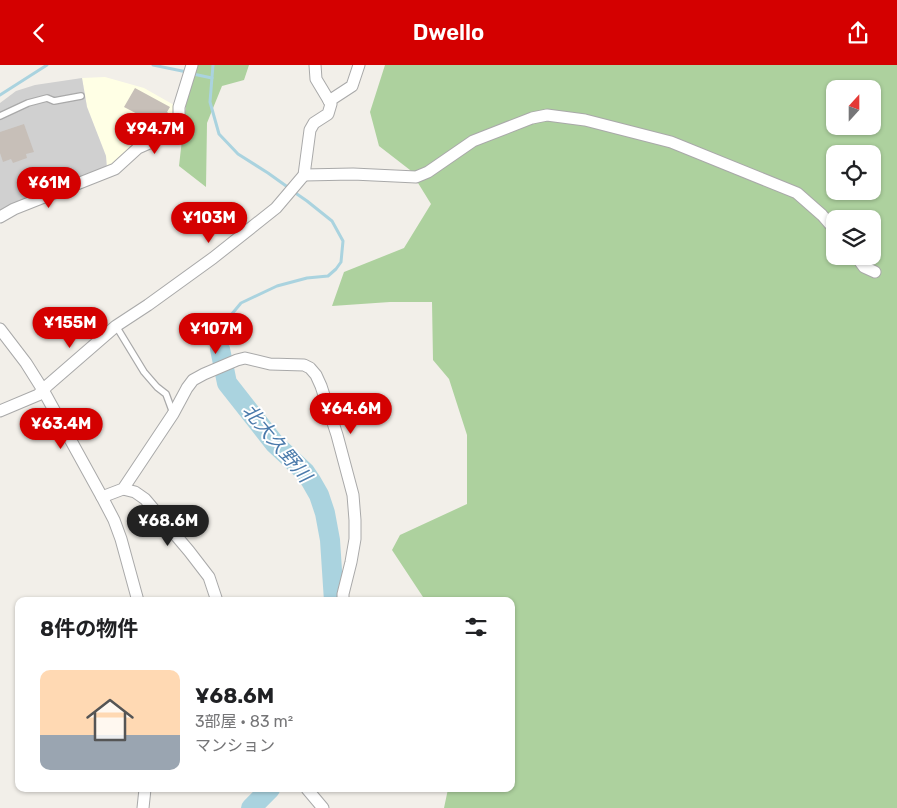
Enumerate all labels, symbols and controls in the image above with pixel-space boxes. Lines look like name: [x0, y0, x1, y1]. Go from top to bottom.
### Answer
icon: back: [25, 19, 53, 47]
text: Dwello: [413, 19, 484, 46]
icon: share: [844, 19, 872, 47]
north arrow: [826, 80, 881, 135]
map controls: [826, 80, 881, 265]
pin: ¥94.7M: [114, 113, 196, 155]
text: ¥94.7M: [126, 119, 184, 138]
button: locate: [826, 145, 881, 200]
pin: ¥61M: [19, 167, 79, 209]
text: ¥61M: [28, 173, 70, 192]
pin: ¥103M: [174, 201, 244, 244]
text: ¥103M: [182, 208, 236, 227]
button: layers: [826, 210, 881, 265]
pin: ¥155M: [35, 307, 105, 349]
text: ¥155M: [44, 313, 96, 332]
pin: ¥107M: [181, 313, 251, 355]
text: ¥107M: [190, 319, 242, 338]
pin: ¥64.6M: [310, 393, 392, 435]
water label: 北大久野川: [238, 399, 318, 488]
text: ¥64.6M: [321, 399, 381, 418]
pin: ¥63.4M: [20, 407, 102, 450]
text: ¥63.4M: [31, 414, 91, 433]
pin: ¥68.6M: [127, 505, 209, 547]
text: ¥68.6M: [138, 511, 198, 530]
icon: filters: [462, 613, 490, 641]
text: 8件の物件: [40, 616, 138, 641]
text: ¥68.6M: [195, 683, 274, 708]
icon: home: [80, 690, 140, 750]
text: 3部屋 · 83 m²: [195, 712, 293, 731]
text: マンション: [195, 736, 275, 755]

